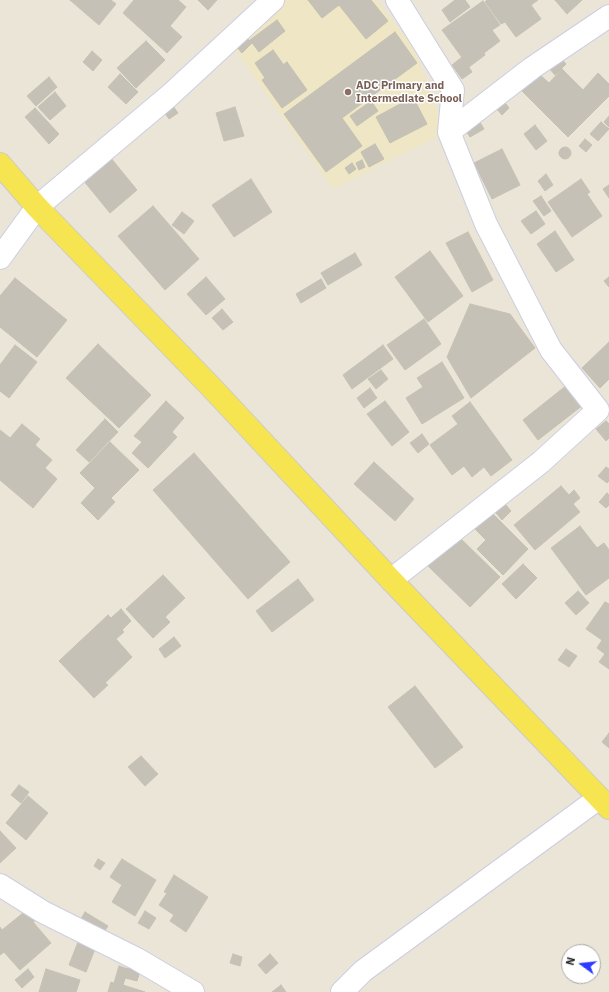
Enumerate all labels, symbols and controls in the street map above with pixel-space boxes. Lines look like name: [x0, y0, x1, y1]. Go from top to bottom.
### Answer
place label: ADC Primary and Intermediate School: [356, 79, 462, 105]
marker: ADC Primary and Intermediate School: [343, 87, 353, 97]
north arrow: [561, 944, 601, 984]
text: N: [563, 955, 578, 967]

